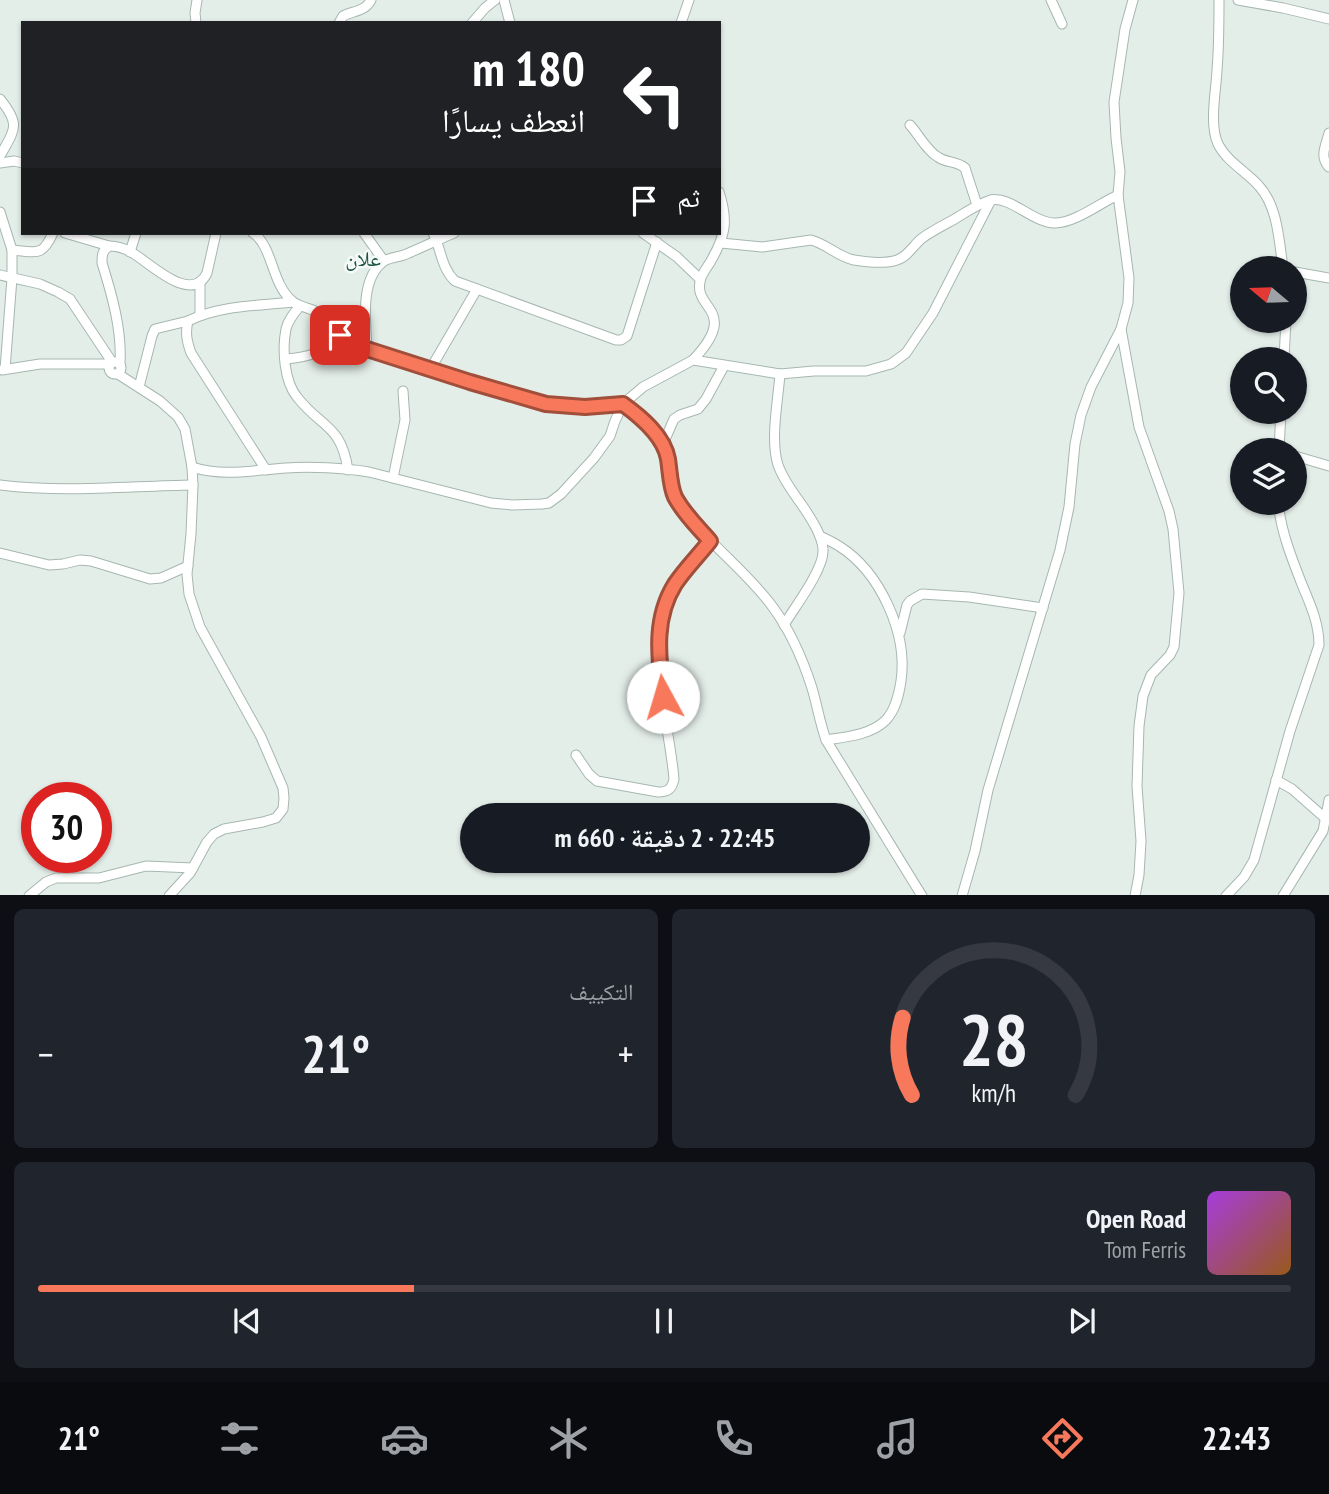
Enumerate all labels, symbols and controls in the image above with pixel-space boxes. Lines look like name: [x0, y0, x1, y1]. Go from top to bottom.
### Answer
text: 180 m: [472, 36, 585, 100]
icon: left: [609, 49, 700, 140]
text: انعطف يسارًا: [442, 99, 585, 141]
text: ثم: [677, 181, 700, 214]
icon: arrive: [625, 182, 663, 220]
district label: علان: [345, 245, 381, 272]
north arrow: [1230, 256, 1307, 332]
map controls: [1230, 256, 1307, 515]
pin: [310, 305, 370, 365]
icon: arrive: [321, 316, 359, 354]
button: search: [1230, 347, 1307, 424]
button: layers: [1230, 438, 1307, 515]
position arrow: [626, 660, 700, 734]
speed limit sign: 30: [21, 782, 112, 873]
text: 22:45 · 2 دقيقة · 660 m: [555, 821, 775, 854]
text: التكييف: [569, 977, 634, 1006]
text: 28: [958, 991, 1028, 1085]
text: 21°: [301, 1020, 370, 1087]
text: −: [38, 1029, 54, 1078]
text: +: [618, 1029, 633, 1078]
text: km/h: [971, 1076, 1015, 1108]
text: Open Road: [1086, 1202, 1186, 1235]
text: Tom Ferris: [1104, 1235, 1186, 1264]
icon: previous: [228, 1302, 266, 1340]
icon: pause: [645, 1302, 683, 1340]
icon: next: [1063, 1302, 1101, 1340]
icon: filters: [215, 1414, 264, 1463]
icon: car: [380, 1414, 429, 1463]
icon: climate: [544, 1414, 593, 1463]
icon: phone: [709, 1414, 758, 1463]
icon: music: [873, 1414, 922, 1463]
icon: directions: [1038, 1414, 1087, 1463]
text: 21°: [58, 1417, 100, 1459]
text: 22:43: [1202, 1417, 1271, 1459]

